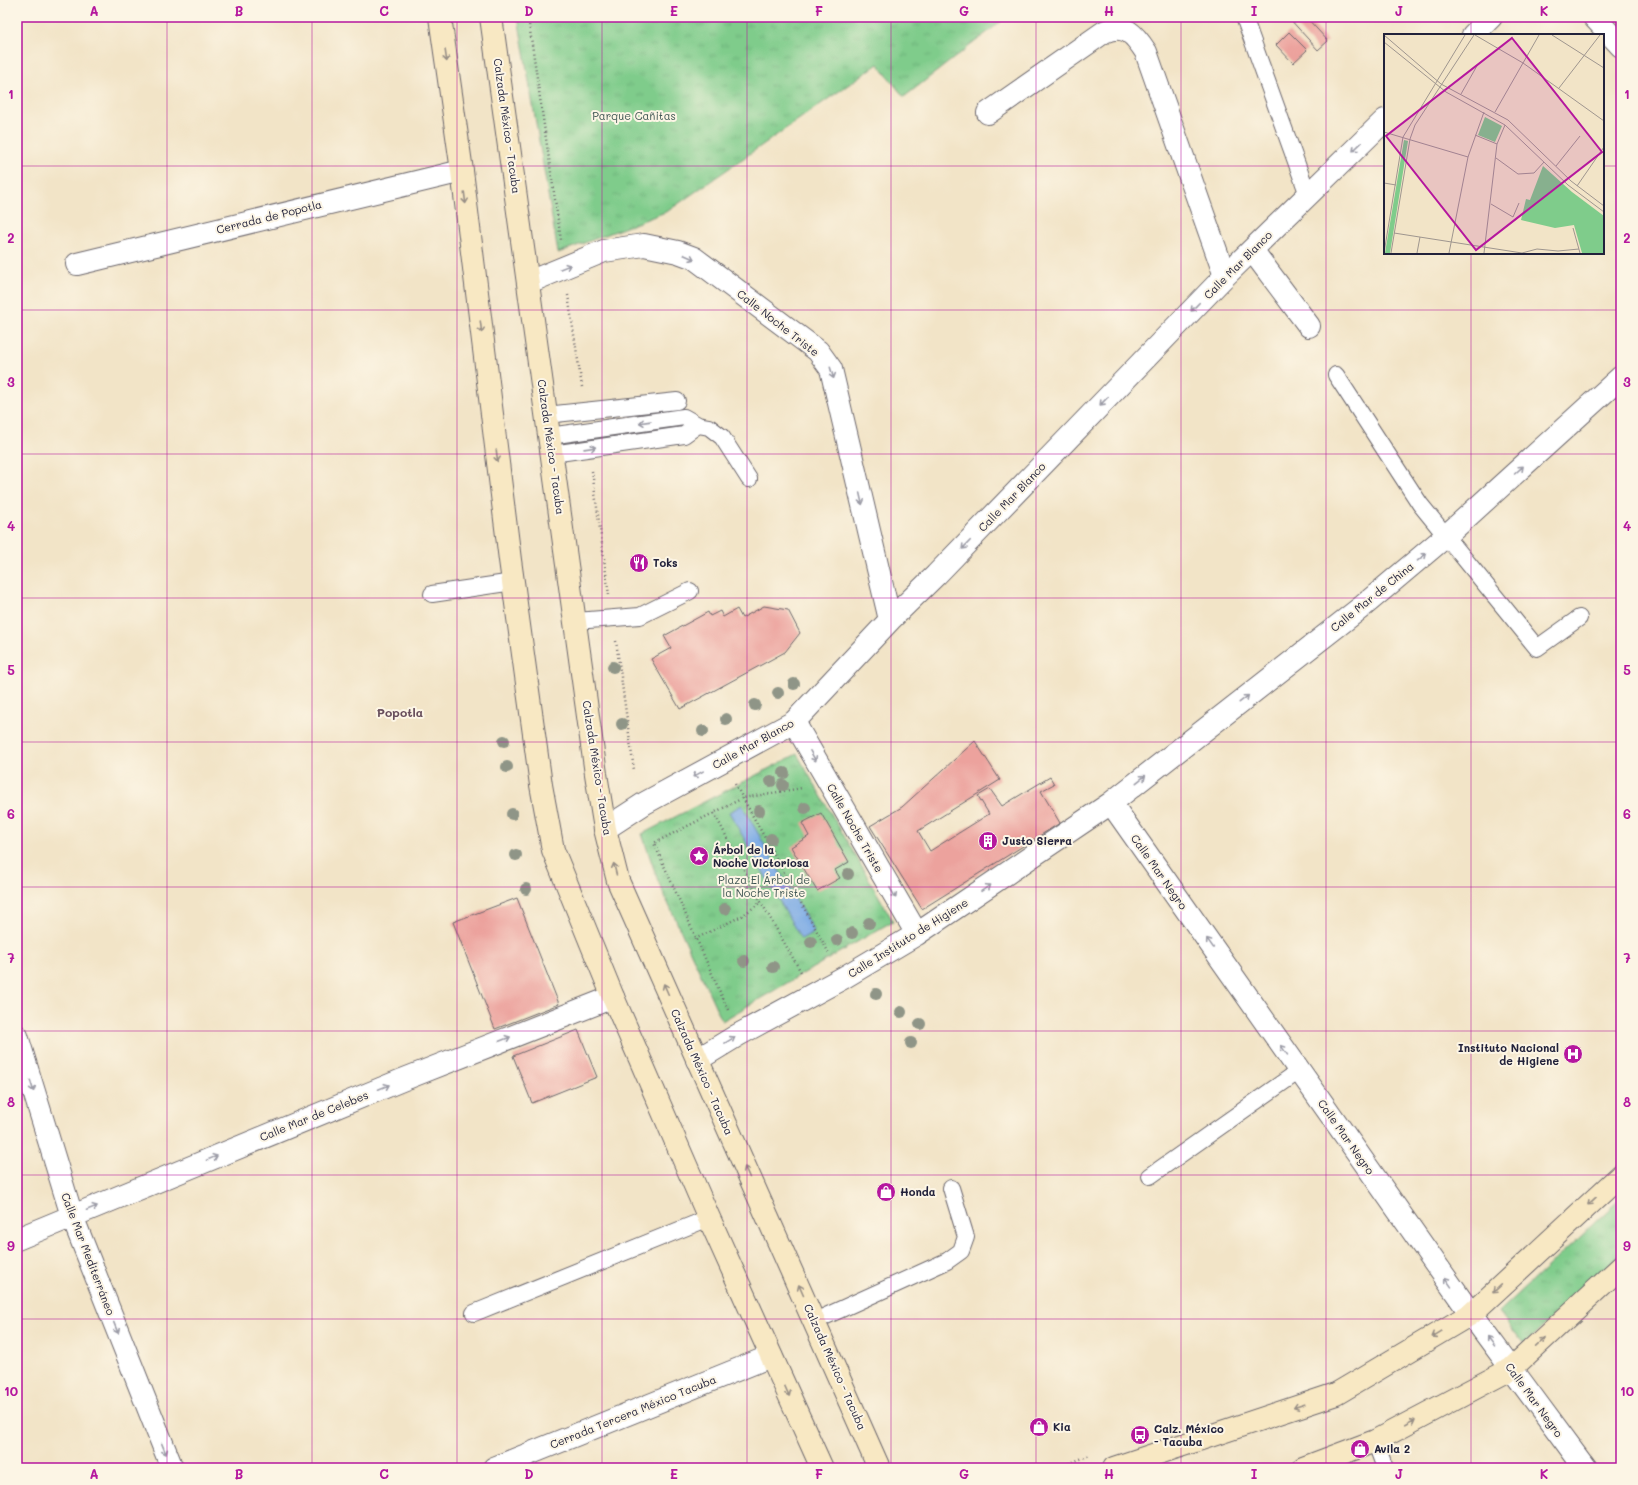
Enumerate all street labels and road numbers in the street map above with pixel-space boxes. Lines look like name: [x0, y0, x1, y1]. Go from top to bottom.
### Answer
street label: Calzada México - Tacuba: [491, 57, 524, 195]
street label: Cerrada de Popotla: [215, 196, 323, 237]
street label: Calle Mar Blanco: [1200, 227, 1275, 302]
street label: Calle Noche Triste: [734, 286, 823, 359]
street label: Calzada México - Tacuba: [535, 378, 568, 516]
street label: Calle Mar Blanco: [975, 458, 1049, 535]
street label: Calle Mar de China: [1327, 558, 1416, 635]
street label: Calzada México - Tacuba: [579, 699, 616, 837]
street label: Calle Mar Blanco: [709, 715, 796, 772]
street label: Calle Noche Triste: [824, 781, 887, 875]
street label: Calle Mar Negro: [1128, 831, 1191, 913]
street label: Calle Instituto de Higiene: [845, 894, 971, 981]
street label: Calzada México - Tacuba: [668, 1006, 737, 1137]
street label: Calle Mar de Celebes: [257, 1087, 370, 1144]
street label: Calle Mar Negro: [1315, 1096, 1378, 1178]
street label: Calle Mar Mediterráneo: [58, 1190, 119, 1318]
street label: Calzada México - Tacuba: [801, 1301, 870, 1432]
street label: Calle Mar Negro: [1502, 1359, 1567, 1440]
street label: Cerrada Tercera México Tacuba: [548, 1371, 718, 1452]

